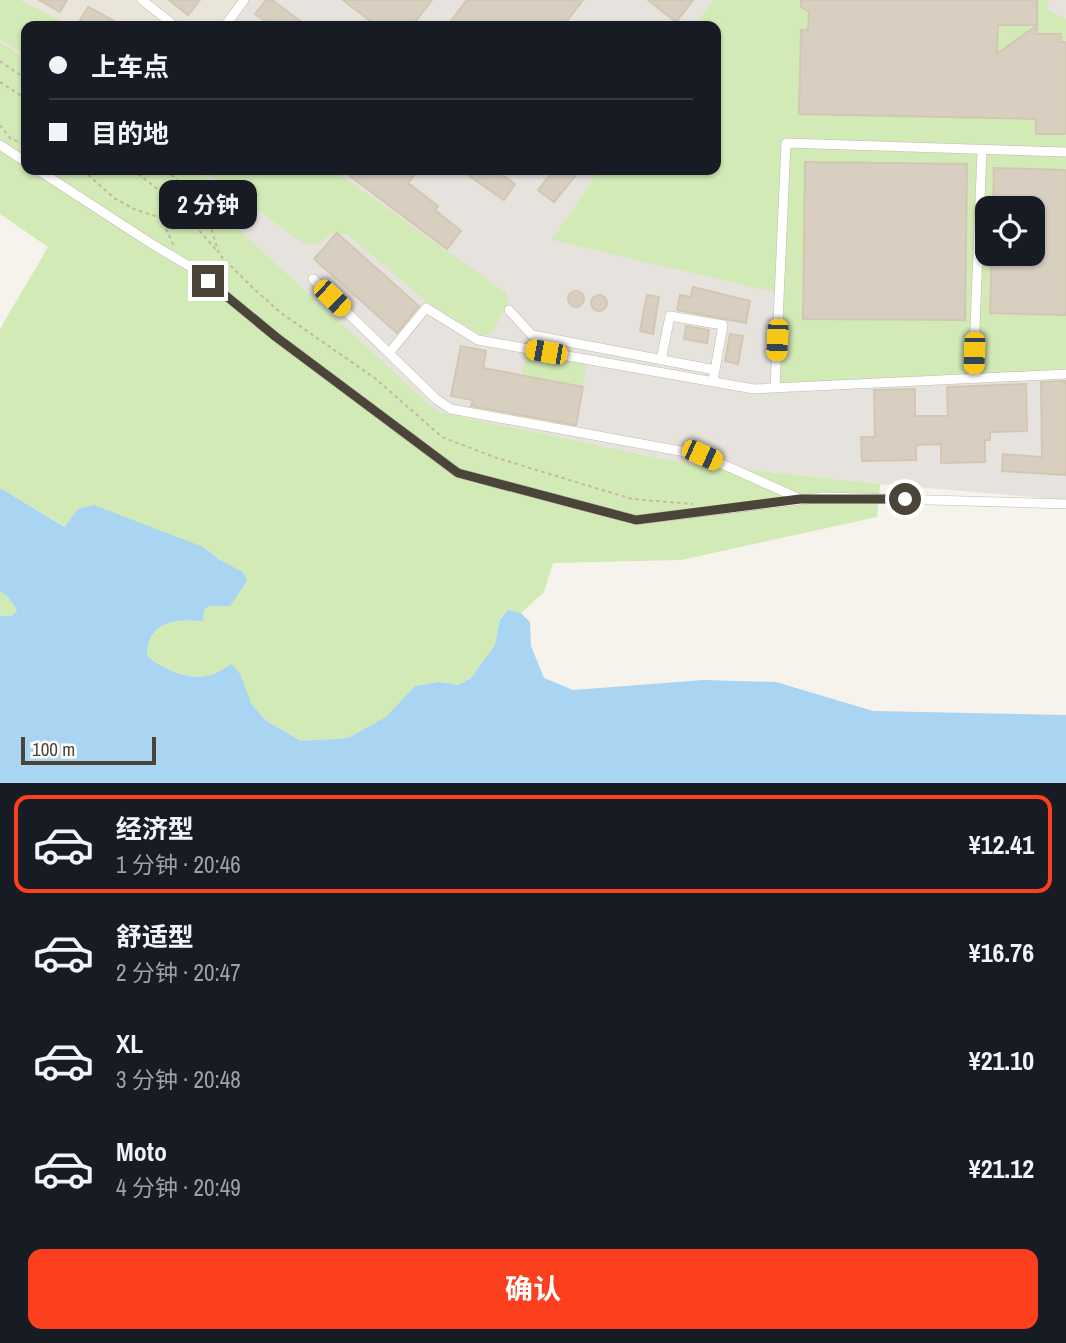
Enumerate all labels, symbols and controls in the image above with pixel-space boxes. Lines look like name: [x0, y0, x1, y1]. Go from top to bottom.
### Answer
text: 上车点: [91, 49, 169, 84]
text: 目的地: [91, 116, 169, 151]
callout: 2 分钟: [159, 180, 257, 229]
text: 2 分钟: [177, 189, 239, 220]
map controls: [975, 196, 1045, 266]
button: locate: [975, 196, 1045, 266]
route end: [192, 265, 224, 297]
car: [310, 276, 355, 320]
car: [766, 318, 789, 362]
car: [963, 332, 986, 374]
car: [524, 338, 569, 366]
car: [679, 437, 726, 473]
route start: [889, 483, 921, 515]
scale bar: [21, 734, 156, 766]
text: 100 m: [32, 736, 75, 762]
text: 经济型: [116, 811, 194, 846]
icon: car: [32, 813, 95, 876]
text: ¥12.41: [969, 827, 1034, 862]
text: 1 分钟 · 20:46: [116, 849, 241, 880]
text: 舒适型: [116, 919, 194, 954]
icon: car: [32, 921, 95, 984]
text: ¥16.76: [969, 935, 1034, 970]
text: 2 分钟 · 20:47: [116, 957, 241, 988]
text: XL: [116, 1026, 143, 1061]
icon: car: [32, 1029, 95, 1092]
text: ¥21.10: [969, 1043, 1034, 1078]
text: 3 分钟 · 20:48: [116, 1064, 241, 1095]
text: Moto: [116, 1134, 167, 1169]
icon: car: [32, 1137, 95, 1200]
text: ¥21.12: [969, 1151, 1034, 1186]
text: 4 分钟 · 20:49: [116, 1172, 241, 1203]
button: 确认: [28, 1249, 1038, 1329]

